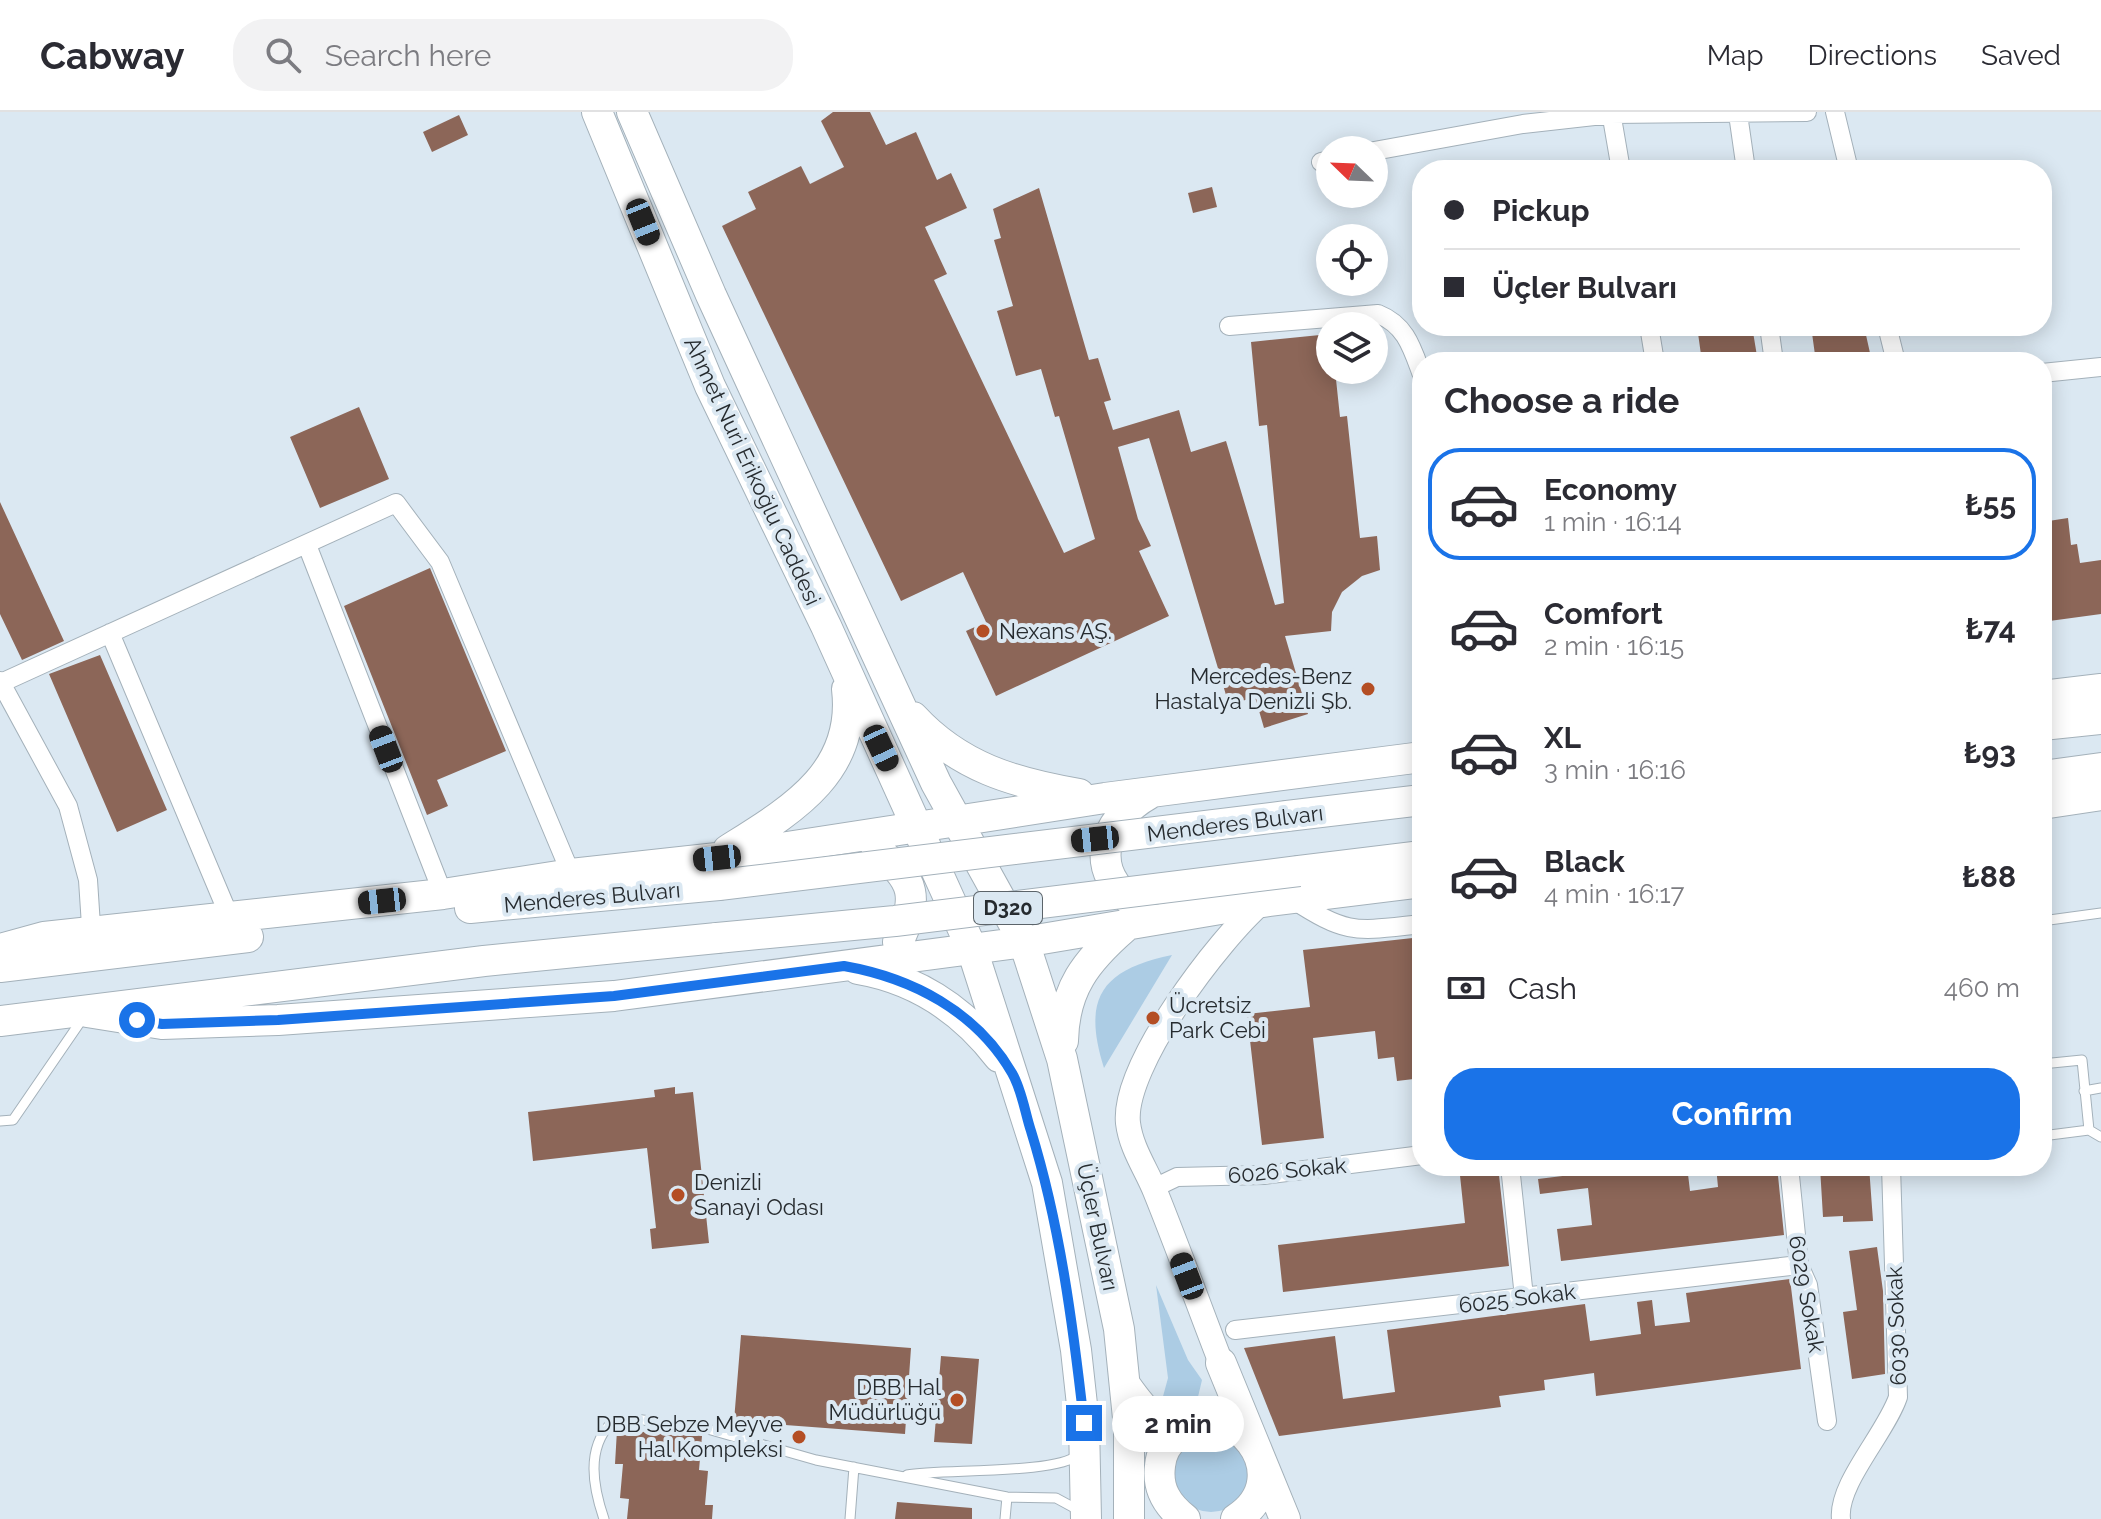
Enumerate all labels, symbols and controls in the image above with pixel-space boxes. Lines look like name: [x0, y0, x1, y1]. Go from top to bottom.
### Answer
search box: [233, 19, 793, 91]
text: Cabway: [40, 33, 185, 78]
icon: search: [261, 33, 305, 77]
text: Search here: [325, 38, 491, 73]
text: Map: [1707, 39, 1764, 72]
text: Directions: [1808, 39, 1937, 72]
text: Saved: [1981, 39, 2061, 72]
north arrow: [1316, 136, 1388, 208]
map controls: [1316, 136, 1388, 384]
text: Pickup: [1492, 193, 1590, 228]
car: [623, 195, 663, 249]
button: locate: [1316, 224, 1388, 296]
text: Üçler Bulvarı: [1492, 270, 1677, 305]
button: layers: [1316, 312, 1388, 384]
street label: Ahmet Nuri Erikoğlu Caddesi: [679, 333, 827, 609]
text: Choose a ride: [1444, 379, 1679, 421]
icon: car: [1448, 468, 1520, 540]
text: Economy: [1544, 472, 1677, 507]
text: ₺55: [1965, 487, 2016, 522]
text: 1 min · 16:14: [1544, 507, 1682, 537]
icon: car: [1448, 592, 1520, 664]
text: Comfort: [1544, 596, 1663, 631]
text: ₺74: [1965, 611, 2016, 646]
place label: Nexans AŞ.: [999, 618, 1112, 644]
marker: Nexans AŞ.: [974, 622, 992, 640]
text: 2 min · 16:15: [1544, 631, 1684, 661]
place label: Mercedes-Benz Hastalya Denizli Şb.: [1154, 663, 1352, 714]
marker: Mercedes-Benz Hastalya Denizli Şb.: [1359, 680, 1377, 698]
icon: car: [1448, 716, 1520, 788]
text: XL: [1544, 720, 1581, 755]
car: [860, 721, 902, 775]
car: [366, 722, 406, 776]
text: ₺93: [1964, 735, 2016, 770]
text: 3 min · 16:16: [1544, 755, 1686, 785]
street label: Menderes Bulvarı: [1145, 799, 1325, 847]
car: [1070, 825, 1120, 853]
icon: car: [1448, 840, 1520, 912]
car: [692, 844, 742, 872]
text: Black: [1544, 844, 1625, 879]
text: ₺88: [1962, 859, 2016, 894]
street label: Menderes Bulvarı: [503, 876, 681, 918]
text: 4 min · 16:17: [1544, 879, 1684, 909]
car: [357, 887, 407, 915]
road number: D320: [974, 892, 1042, 924]
icon: cash: [1444, 966, 1488, 1010]
text: Cash: [1508, 971, 1577, 1006]
text: 460 m: [1944, 973, 2020, 1003]
place label: Ücretsiz Park Cebi: [1169, 992, 1266, 1043]
route start: [119, 1002, 155, 1038]
marker: Ücretsiz Park Cebi: [1144, 1009, 1162, 1027]
button: Confirm: [1444, 1068, 2020, 1160]
street label: 6026 Sokak: [1227, 1152, 1348, 1188]
street label: Üçler Bulvarı: [1072, 1161, 1124, 1293]
place label: Denizli Sanayi Odası: [694, 1169, 824, 1220]
marker: Denizli Sanayi Odası: [669, 1186, 687, 1204]
street label: 6029 Sokak: [1784, 1233, 1830, 1355]
car: [1167, 1249, 1207, 1303]
street label: 6030 Sokak: [1881, 1266, 1911, 1386]
street label: 6025 Sokak: [1457, 1278, 1577, 1318]
place label: DBB Hal Müdürlüğü: [828, 1374, 941, 1425]
marker: DBB Hal Müdürlüğü: [948, 1391, 966, 1409]
callout: 2 min: [1112, 1395, 1244, 1451]
route end: [1066, 1405, 1102, 1441]
text: 2 min: [1144, 1409, 1212, 1439]
place label: DBB Sebze Meyve Hal Kompleksi: [596, 1411, 783, 1462]
marker: DBB Sebze Meyve Hal Kompleksi: [790, 1428, 808, 1446]

